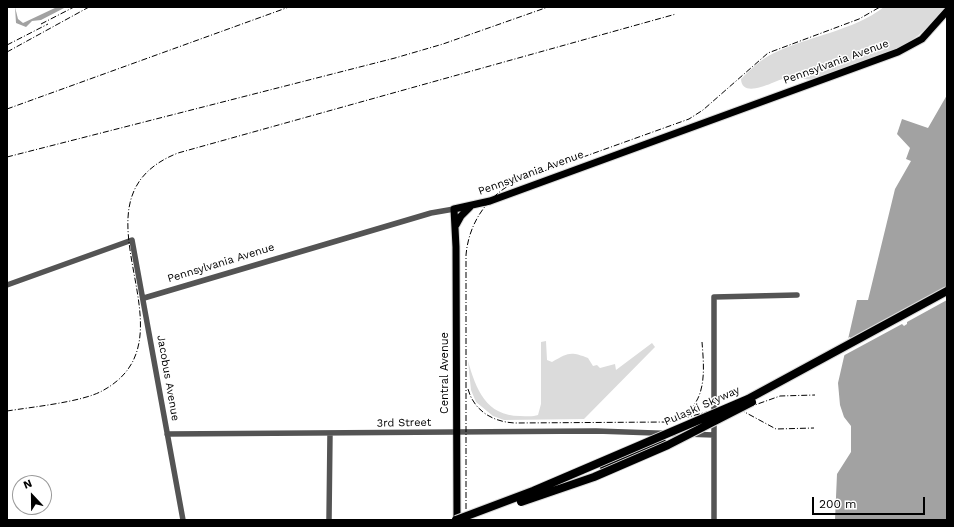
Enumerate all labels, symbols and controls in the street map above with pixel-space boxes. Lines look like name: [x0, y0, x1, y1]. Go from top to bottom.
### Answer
street label: Pennsylvania Avenue: [781, 37, 891, 87]
street label: Pennsylvania Avenue: [476, 148, 586, 198]
street label: Pennsylvania Avenue: [166, 240, 276, 286]
street label: Central Avenue: [438, 332, 452, 414]
street label: Jacobus Avenue: [154, 334, 182, 422]
street label: Pulaski Skyway: [662, 383, 742, 429]
street label: 3rd Street: [377, 416, 431, 430]
north arrow: [12, 475, 52, 515]
text: N: [21, 477, 34, 492]
scale bar: [814, 489, 927, 515]
text: 200 m: [819, 497, 856, 511]

